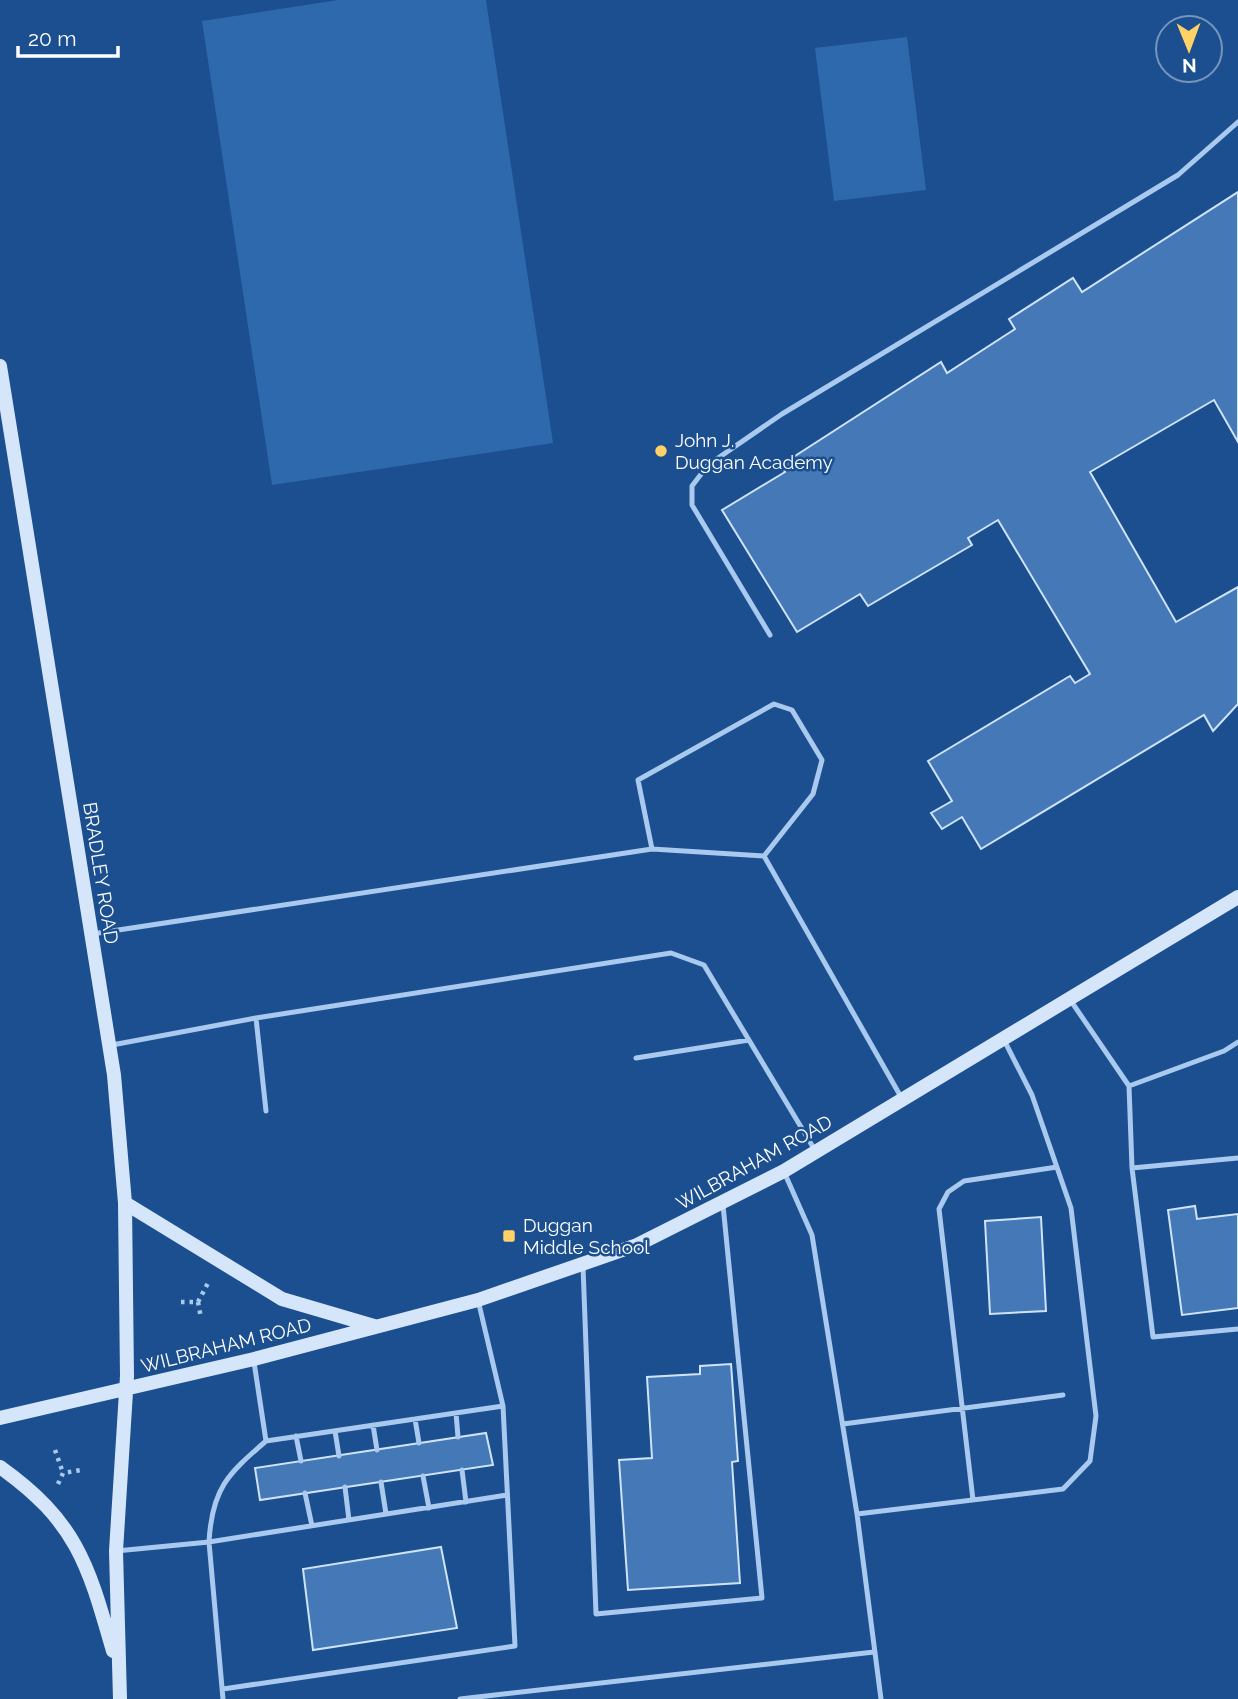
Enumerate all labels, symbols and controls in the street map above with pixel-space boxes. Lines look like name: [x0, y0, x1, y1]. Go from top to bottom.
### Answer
scale bar: [18, 14, 117, 58]
north arrow: [1154, 14, 1224, 84]
text: 20 m: [28, 26, 76, 51]
text: N: [1182, 55, 1197, 77]
place label: John J. Duggan Academy: [675, 429, 833, 473]
marker: John J. Duggan Academy: [653, 443, 669, 459]
street label: BRADLEY ROAD: [79, 801, 123, 945]
street label: WILBRAHAM ROAD: [672, 1110, 836, 1214]
place label: Duggan Middle School: [523, 1214, 650, 1258]
marker: Duggan Middle School: [501, 1228, 517, 1244]
street label: WILBRAHAM ROAD: [139, 1313, 313, 1377]

